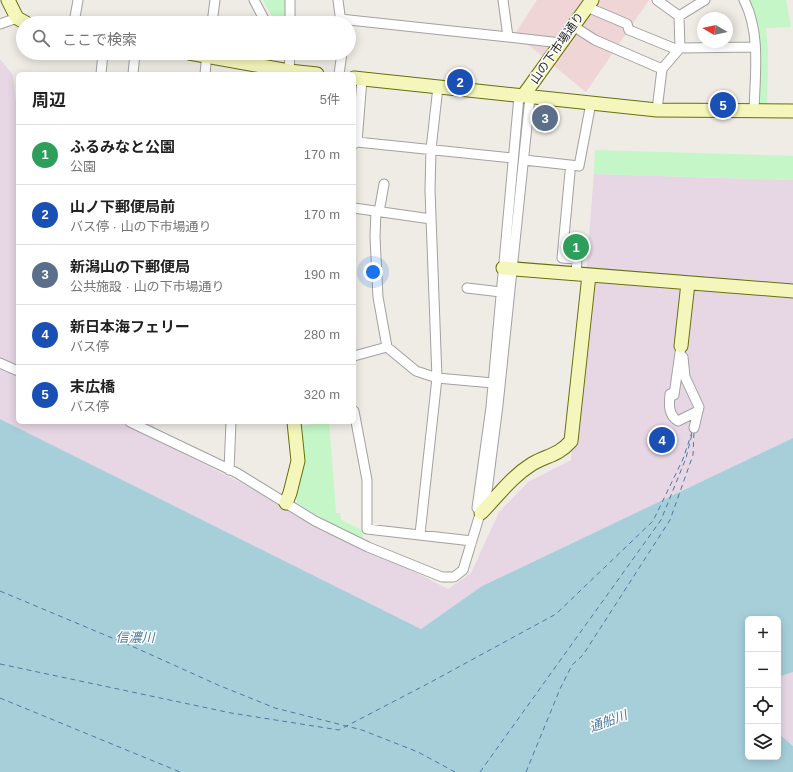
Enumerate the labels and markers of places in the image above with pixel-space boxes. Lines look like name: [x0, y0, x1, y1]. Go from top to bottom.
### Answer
pin: 2: [447, 67, 473, 97]
pin: 5: [710, 90, 736, 120]
pin: 3: [532, 103, 558, 133]
pin: 1: [563, 232, 589, 262]
pin: 4: [649, 425, 675, 455]

